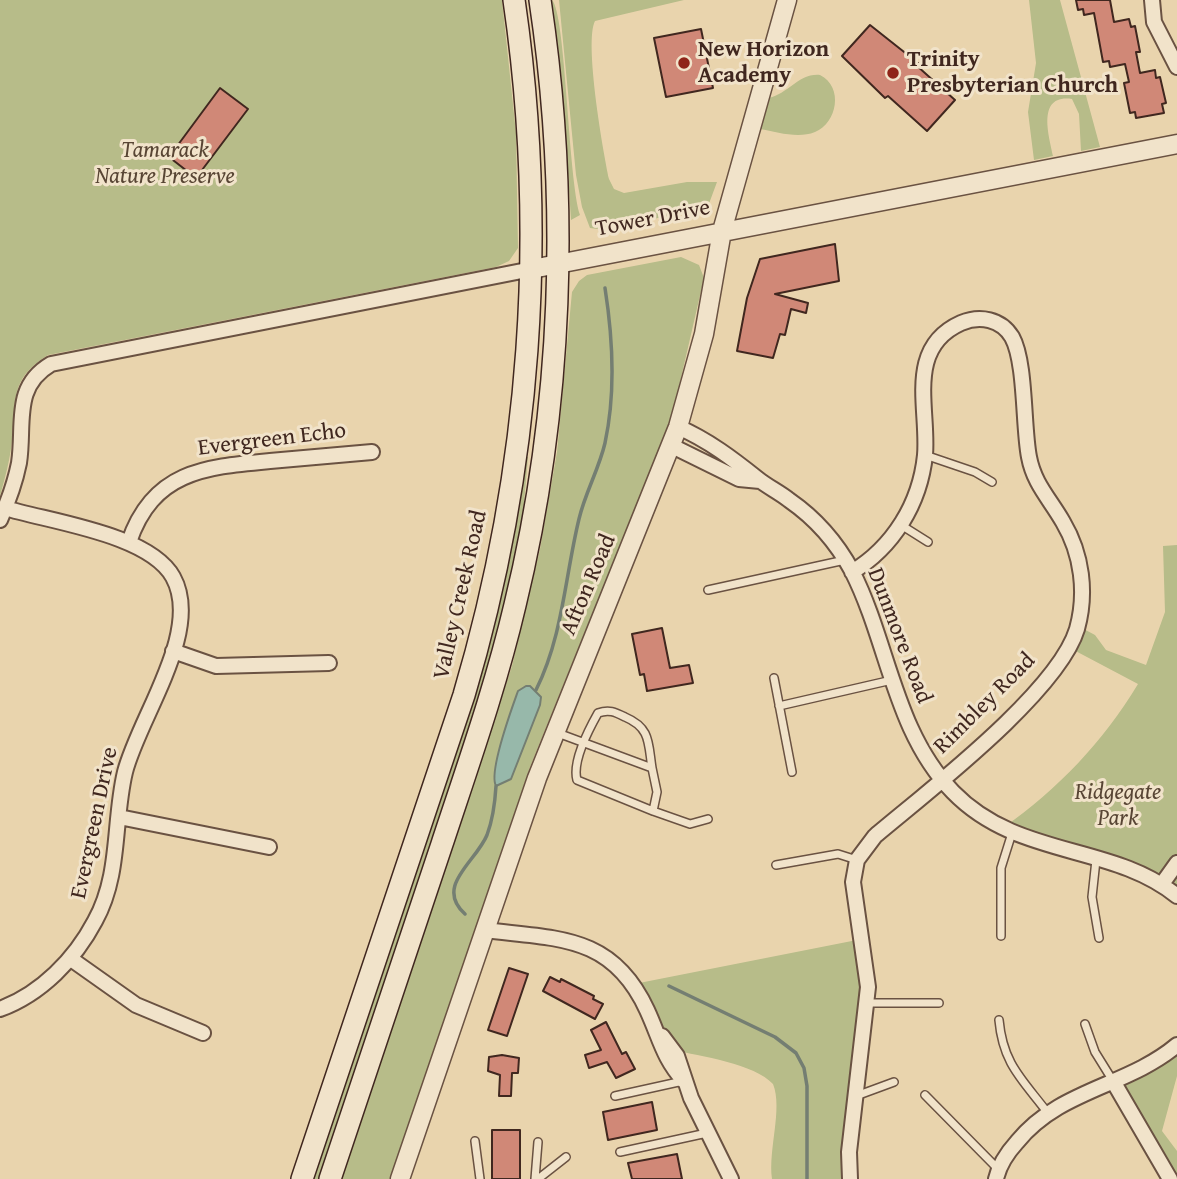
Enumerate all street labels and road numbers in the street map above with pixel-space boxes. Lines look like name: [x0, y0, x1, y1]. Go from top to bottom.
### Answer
street label: Tower Drive: [593, 194, 713, 244]
street label: Evergreen Echo: [196, 417, 348, 463]
street label: Valley Creek Road: [428, 508, 494, 682]
street label: Afton Road: [555, 530, 623, 640]
street label: Dunmore Road: [860, 564, 938, 708]
street label: Rimbley Road: [928, 647, 1042, 761]
street label: Evergreen Drive: [65, 745, 125, 901]

